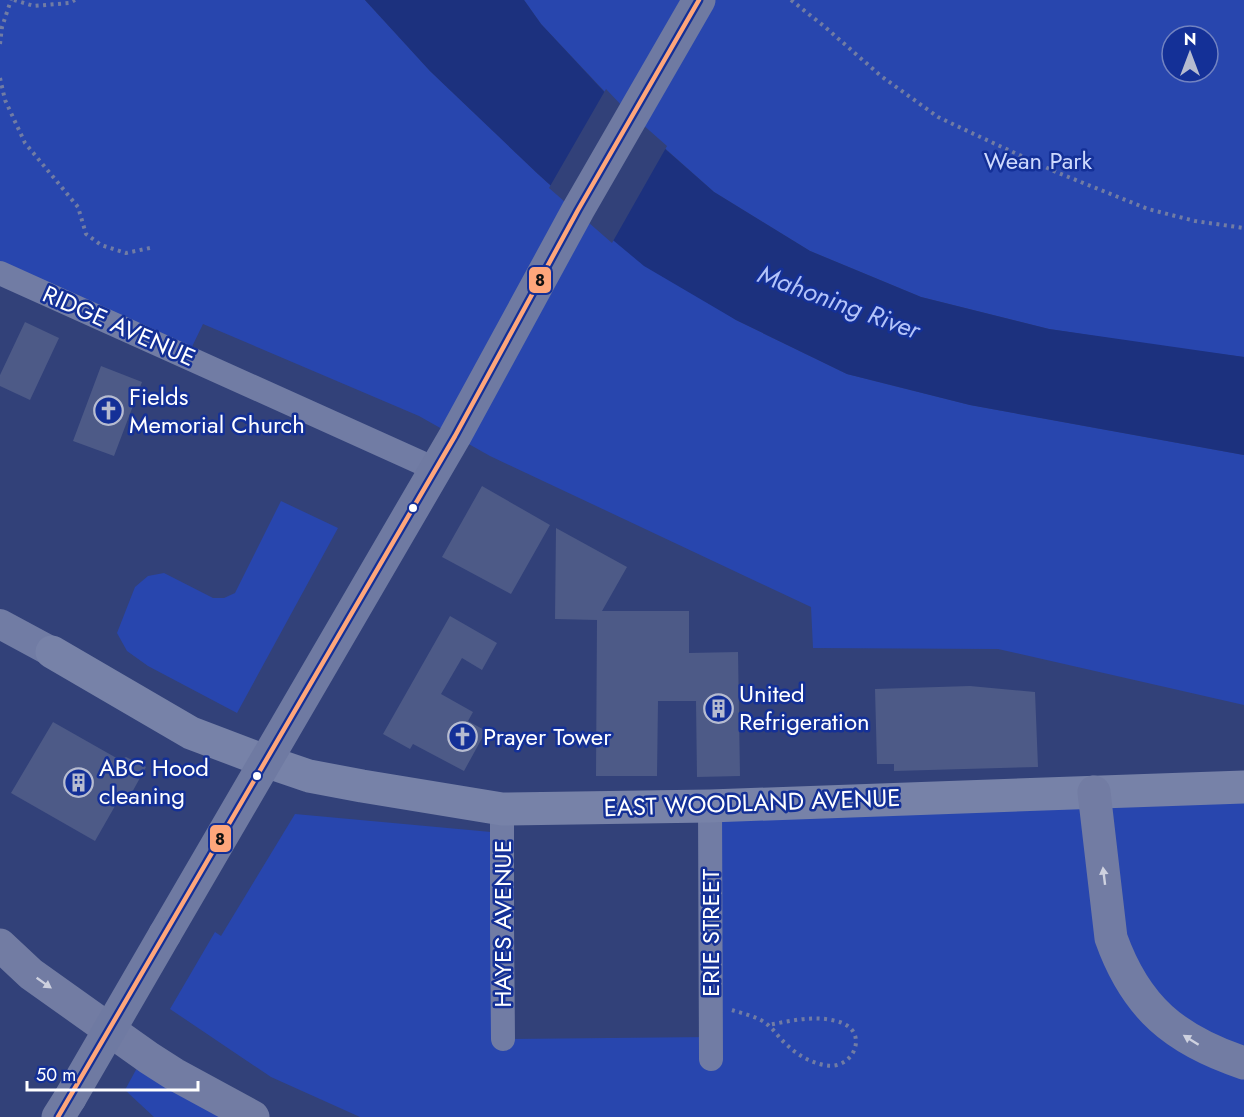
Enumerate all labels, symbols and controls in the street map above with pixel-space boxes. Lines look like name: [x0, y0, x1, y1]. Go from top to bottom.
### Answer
north arrow: [1160, 24, 1220, 84]
text: N: [1184, 28, 1196, 51]
park label: Wean Park: [984, 143, 1093, 178]
water label: Mahoning River: [753, 255, 927, 349]
line badge: 8: [528, 266, 552, 294]
text: 8: [535, 269, 545, 292]
street label: RIDGE AVENUE: [37, 276, 201, 375]
place label: Fields Memorial Church: [129, 379, 305, 442]
church icon: Fields Memorial Church: [92, 395, 124, 427]
unlabelled marker: [407, 502, 419, 514]
place label: United Refrigeration: [739, 676, 870, 739]
building icon: United Refrigeration: [702, 692, 734, 724]
place label: Prayer Tower: [483, 719, 612, 754]
church icon: Prayer Tower: [446, 721, 478, 753]
place label: ABC Hood cleaning: [99, 750, 209, 813]
building icon: ABC Hood cleaning: [62, 766, 94, 798]
unlabelled marker: [251, 770, 263, 782]
street label: EAST WOODLAND AVENUE: [603, 780, 901, 825]
line badge: 8: [209, 824, 232, 853]
text: 8: [215, 828, 225, 851]
street label: HAYES AVENUE: [485, 840, 520, 1008]
one-way arrow: [1099, 866, 1109, 885]
street label: ERIE STREET: [693, 869, 728, 997]
one-way arrow: [36, 977, 52, 989]
one-way arrow: [1183, 1034, 1199, 1045]
scale bar: [27, 1054, 198, 1092]
text: 50 m: [36, 1062, 76, 1088]

